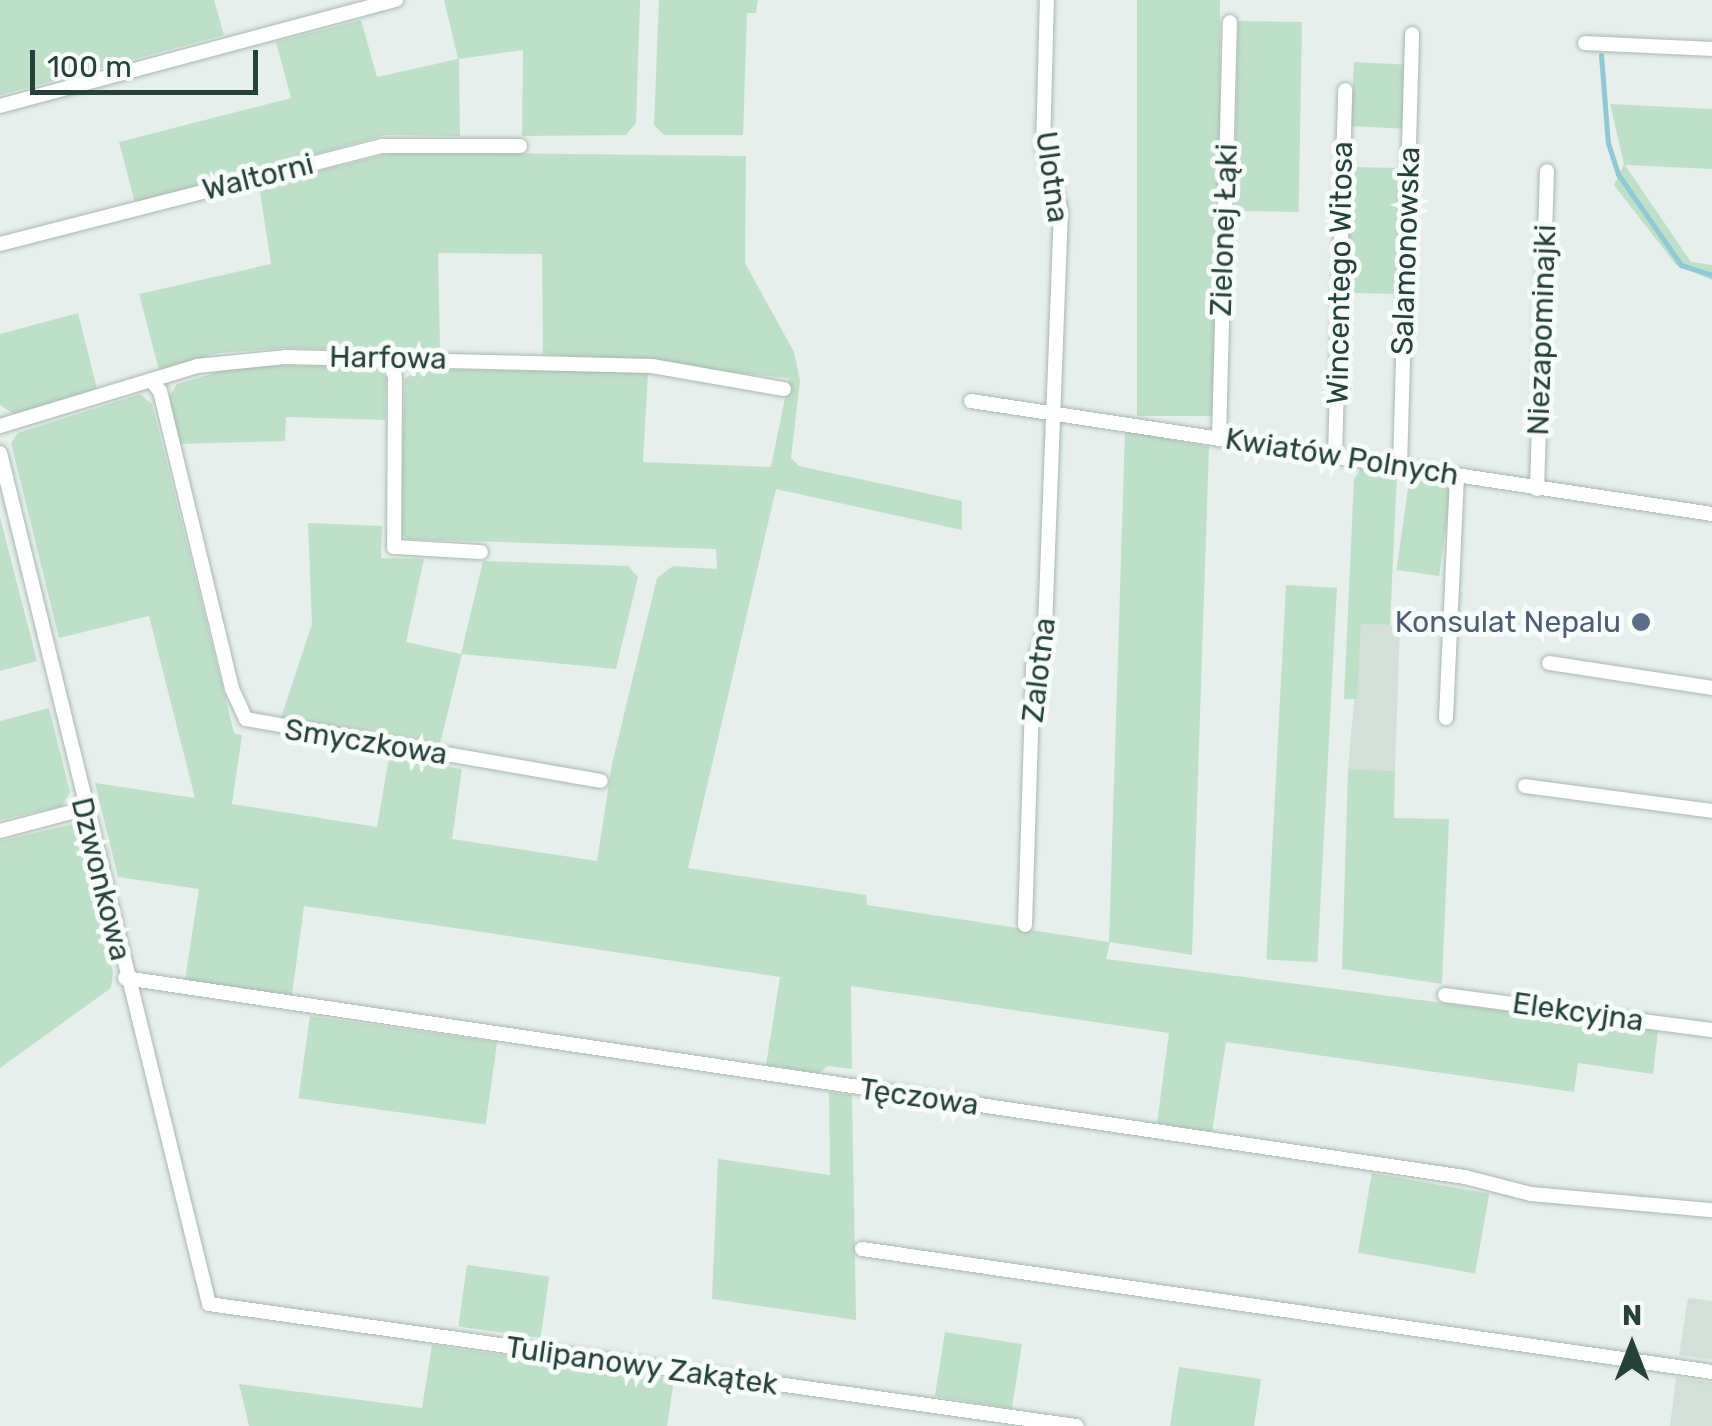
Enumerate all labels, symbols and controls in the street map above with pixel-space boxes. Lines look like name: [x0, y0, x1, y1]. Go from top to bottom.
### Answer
scale bar: [35, 30, 262, 92]
text: 100 m: [47, 49, 132, 85]
street label: Ulotna: [1028, 129, 1076, 225]
street label: Wincentego Witosa: [1320, 141, 1360, 405]
street label: Zielonej Łąki: [1203, 143, 1245, 317]
street label: Waltorni: [199, 146, 317, 208]
street label: Salamonowska: [1384, 146, 1428, 356]
street label: Niezapominajki: [1520, 224, 1564, 436]
street label: Harfowa: [329, 339, 447, 377]
street label: Kwiatów Polnych: [1222, 421, 1462, 493]
place label: Konsulat Nepalu: [1395, 604, 1621, 640]
marker: Konsulat Nepalu: [1630, 611, 1652, 633]
street label: Zalotna: [1015, 616, 1063, 724]
street label: Smyczkowa: [282, 711, 450, 773]
street label: Dzwonkowa: [63, 794, 139, 964]
street label: Elekcyjna: [1510, 985, 1646, 1039]
street label: Tęczowa: [857, 1071, 981, 1123]
north arrow: [1582, 1296, 1682, 1396]
text: N: [1622, 1299, 1642, 1332]
street label: Tulipanowy Zakątek: [503, 1329, 781, 1403]

